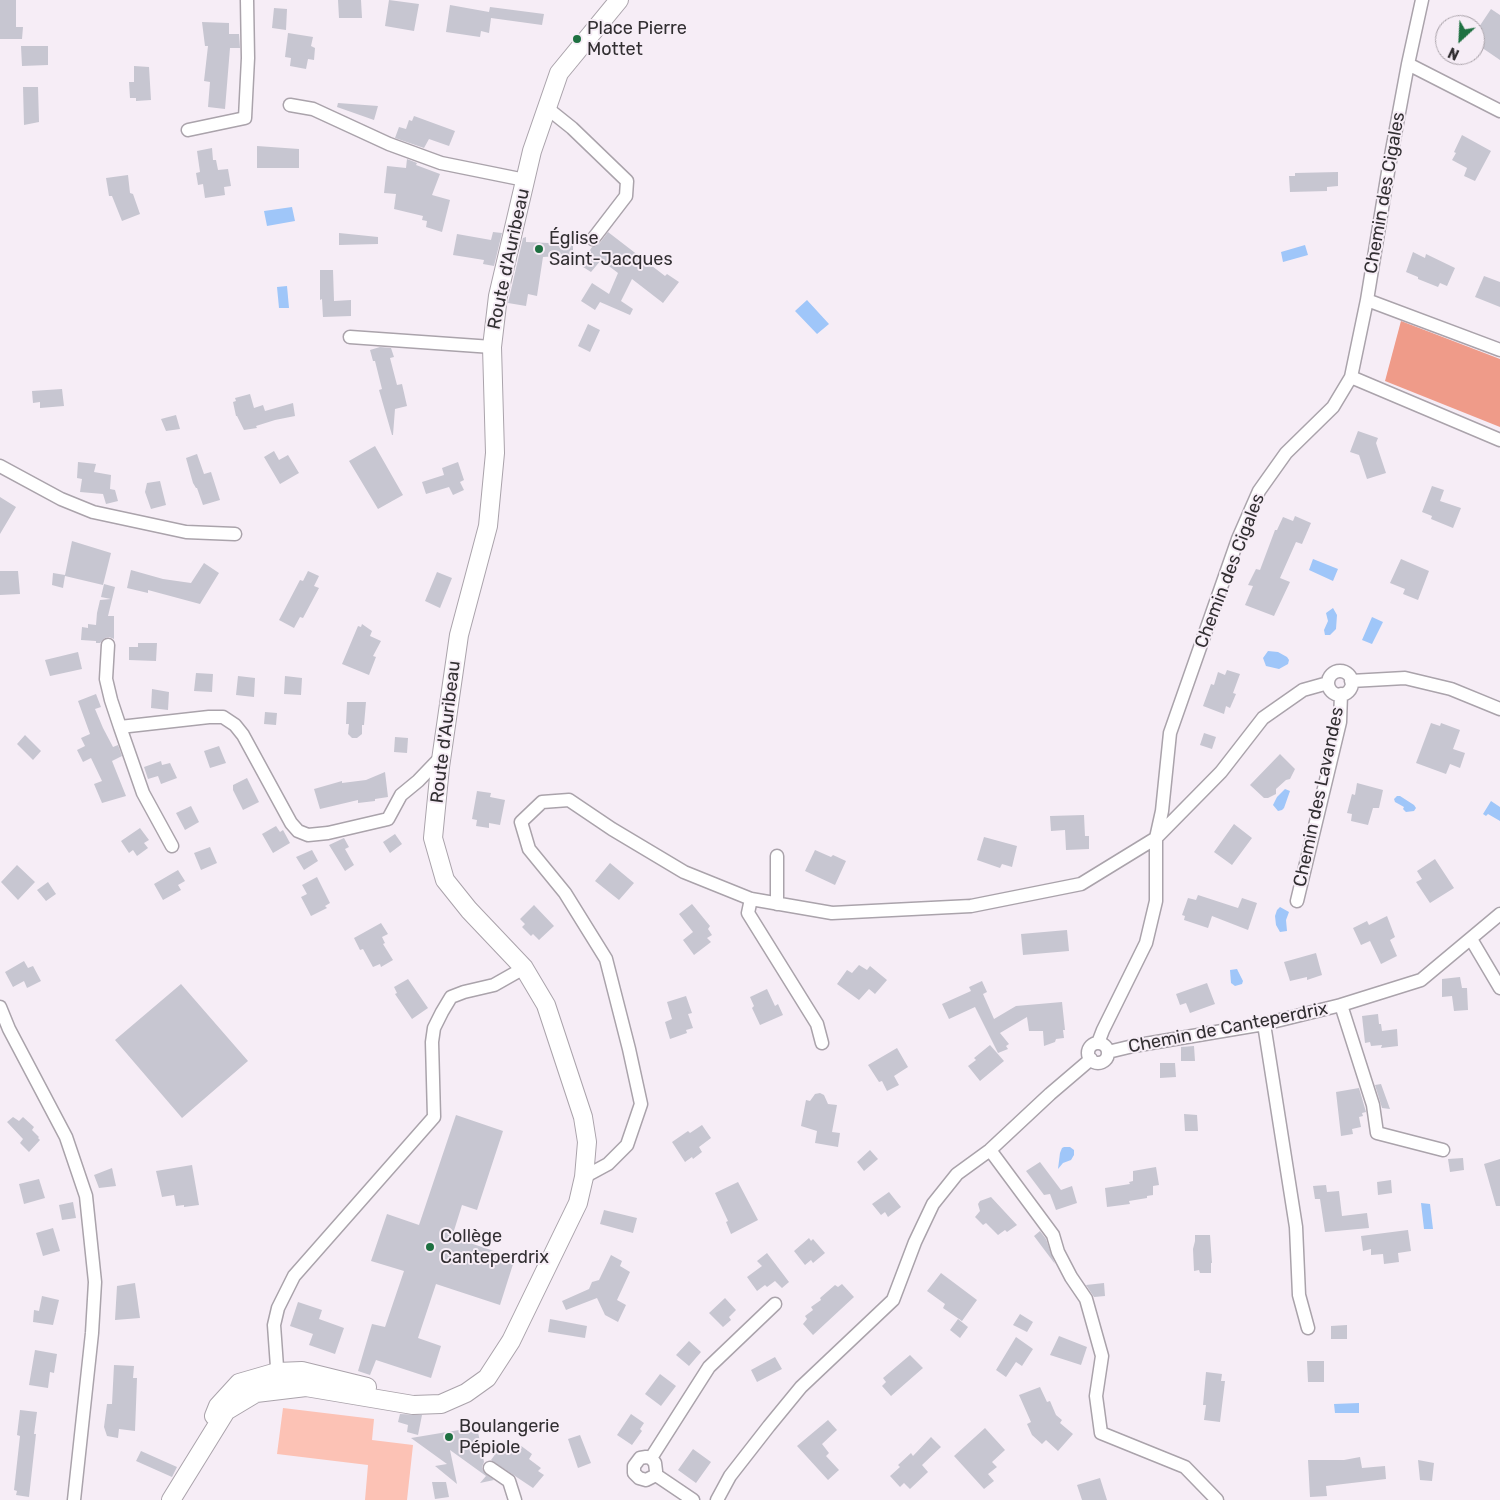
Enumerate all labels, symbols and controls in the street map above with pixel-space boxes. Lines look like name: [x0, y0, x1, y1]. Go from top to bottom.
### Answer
north arrow: [1435, 15, 1485, 65]
place label: Place Pierre Mottet: [587, 18, 687, 60]
marker: Place Pierre Mottet: [571, 33, 583, 45]
text: N: [1446, 43, 1462, 63]
street label: Chemin des Cigales: [1360, 110, 1410, 276]
street label: Route d'Auribeau: [484, 187, 534, 331]
place label: Église Saint-Jacques: [549, 228, 673, 270]
marker: Église Saint-Jacques: [533, 243, 545, 255]
street label: Chemin des Cigales: [1191, 491, 1269, 651]
street label: Route d'Auribeau: [427, 660, 465, 804]
street label: Chemin des Lavandes: [1289, 705, 1349, 889]
street label: Chemin de Canteperdrix: [1126, 998, 1330, 1058]
place label: Collège Canteperdrix: [440, 1226, 549, 1268]
marker: Collège Canteperdrix: [424, 1241, 436, 1253]
place label: Boulangerie Pépiole: [459, 1416, 560, 1458]
marker: Boulangerie Pépiole: [443, 1431, 455, 1443]

